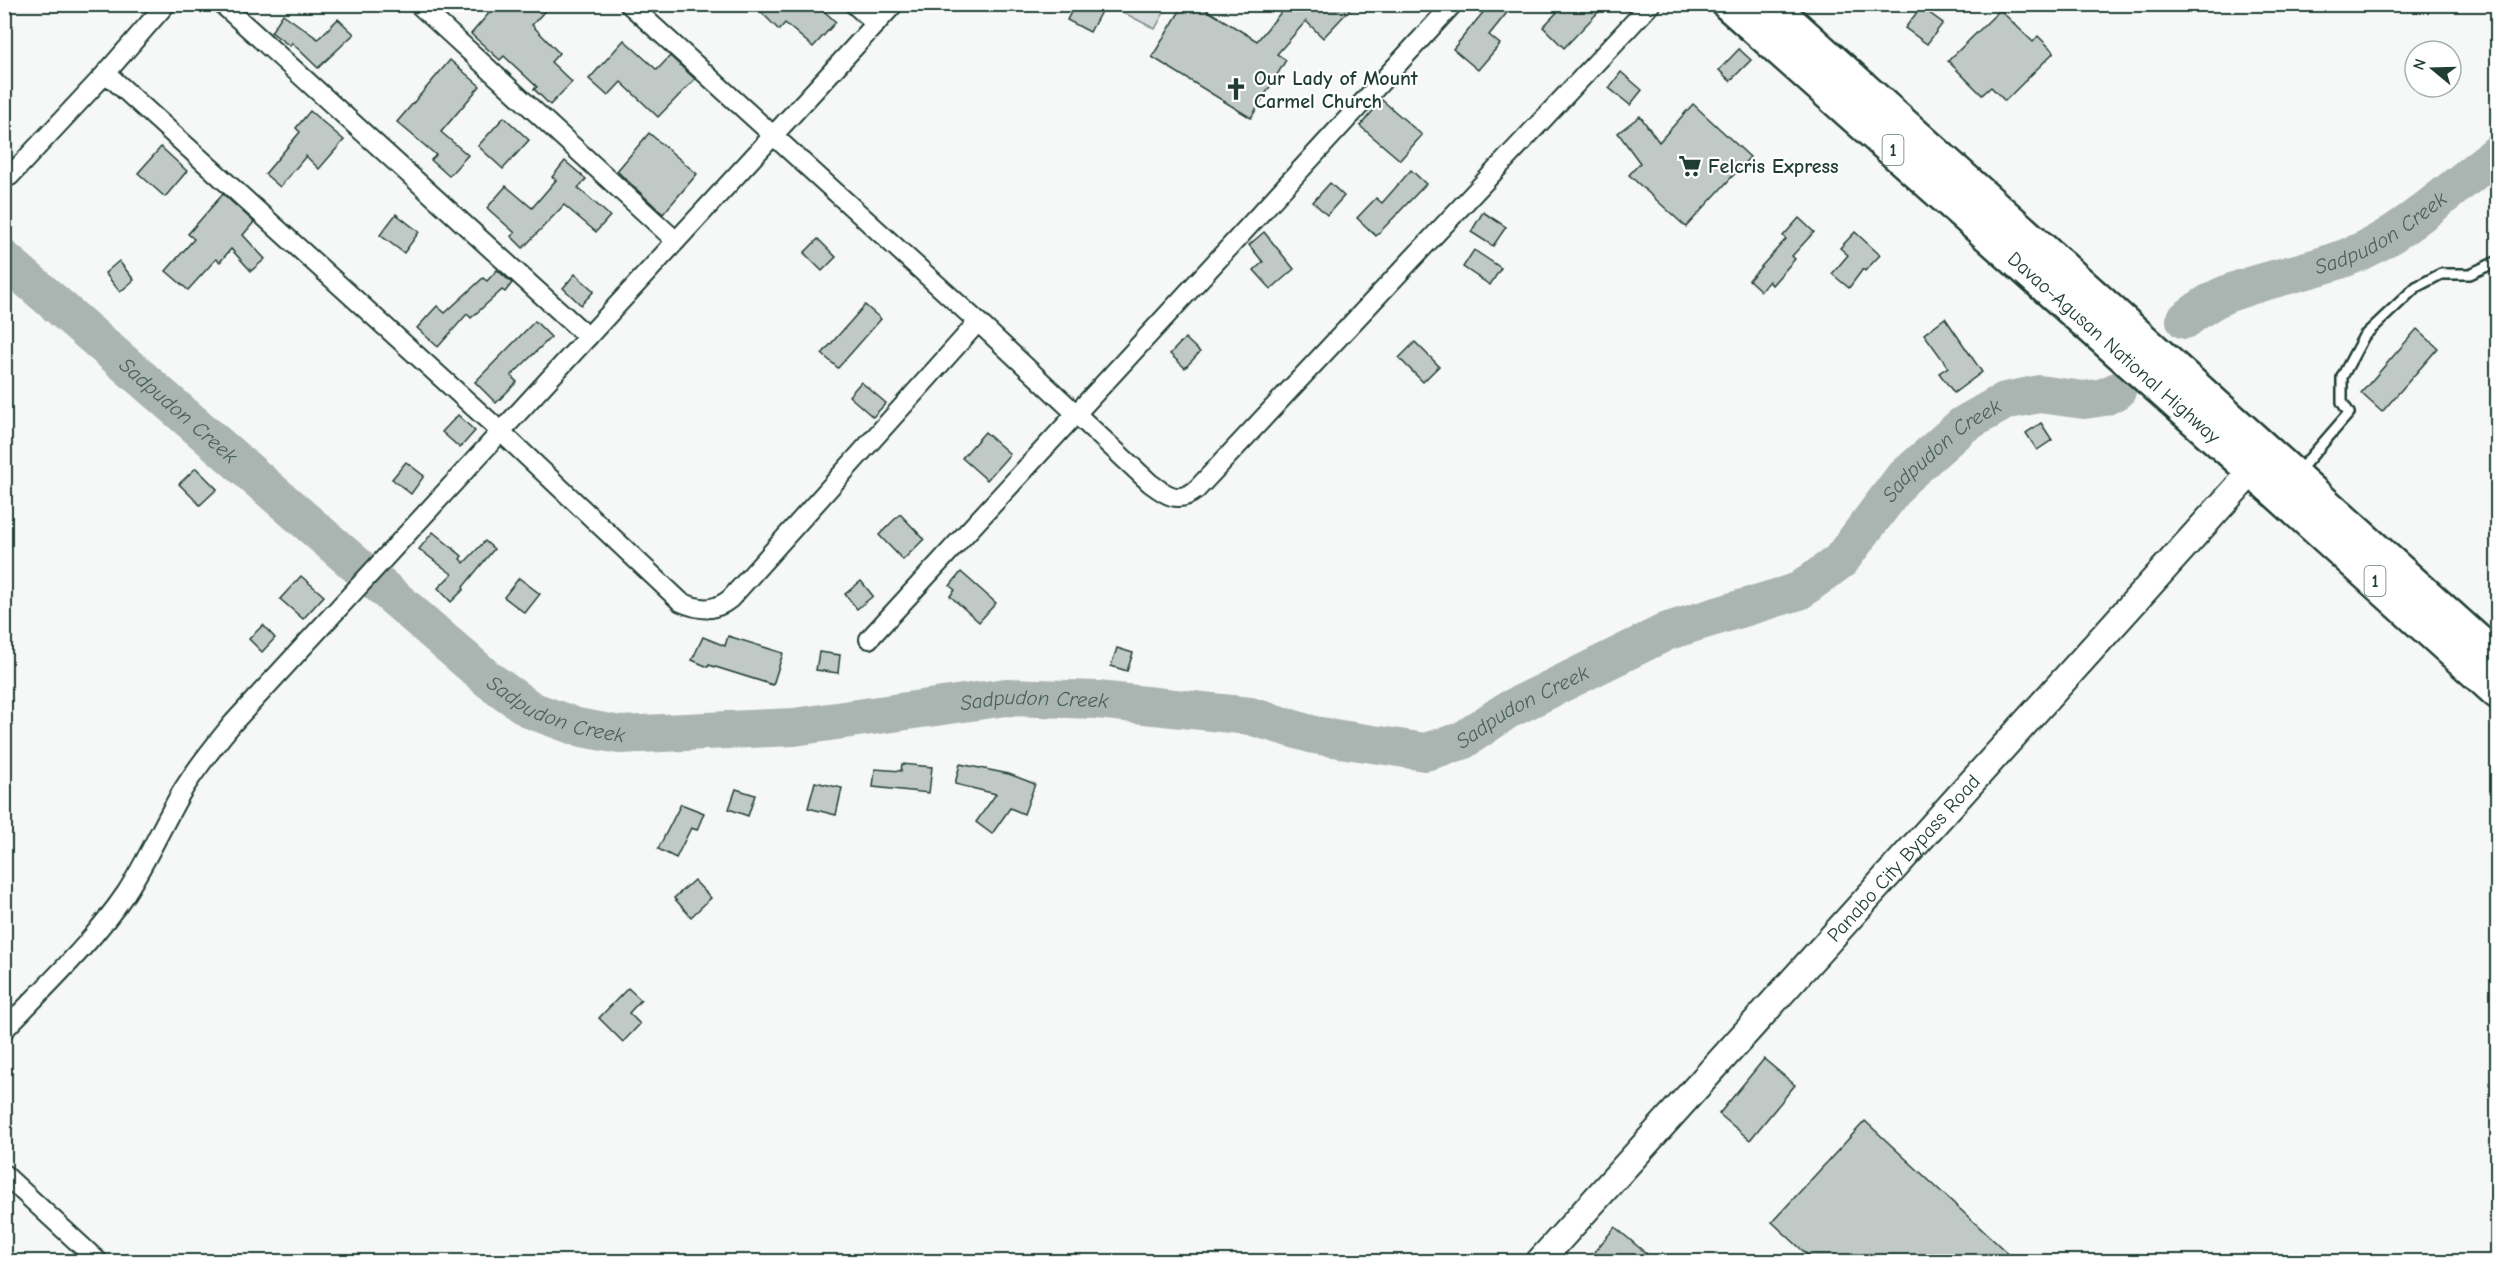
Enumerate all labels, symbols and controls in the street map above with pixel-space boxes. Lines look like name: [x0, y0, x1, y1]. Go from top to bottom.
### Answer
north arrow: [2403, 39, 2463, 99]
text: N: [2410, 57, 2430, 72]
place label: Our Lady of Mount Carmel Church: [1254, 67, 1418, 113]
church icon: Our Lady of Mount Carmel Church: [1223, 76, 1249, 102]
road number: 1: [1882, 135, 1904, 165]
supermarket icon: Felcris Express: [1677, 153, 1703, 179]
place label: Felcris Express: [1708, 155, 1838, 178]
water label: Sadpudon Creek: [2312, 186, 2452, 279]
street label: Davao-Agusan National Highway: [2003, 247, 2225, 448]
water label: Sadpudon Creek: [114, 353, 243, 469]
water label: Sadpudon Creek: [1877, 393, 2006, 506]
road number: 1: [2364, 566, 2386, 596]
water label: Sadpudon Creek: [1451, 660, 1593, 754]
water label: Sadpudon Creek: [482, 670, 628, 748]
water label: Sadpudon Creek: [959, 685, 1110, 715]
street label: Panabo City Bypass Road: [1822, 770, 1985, 947]

